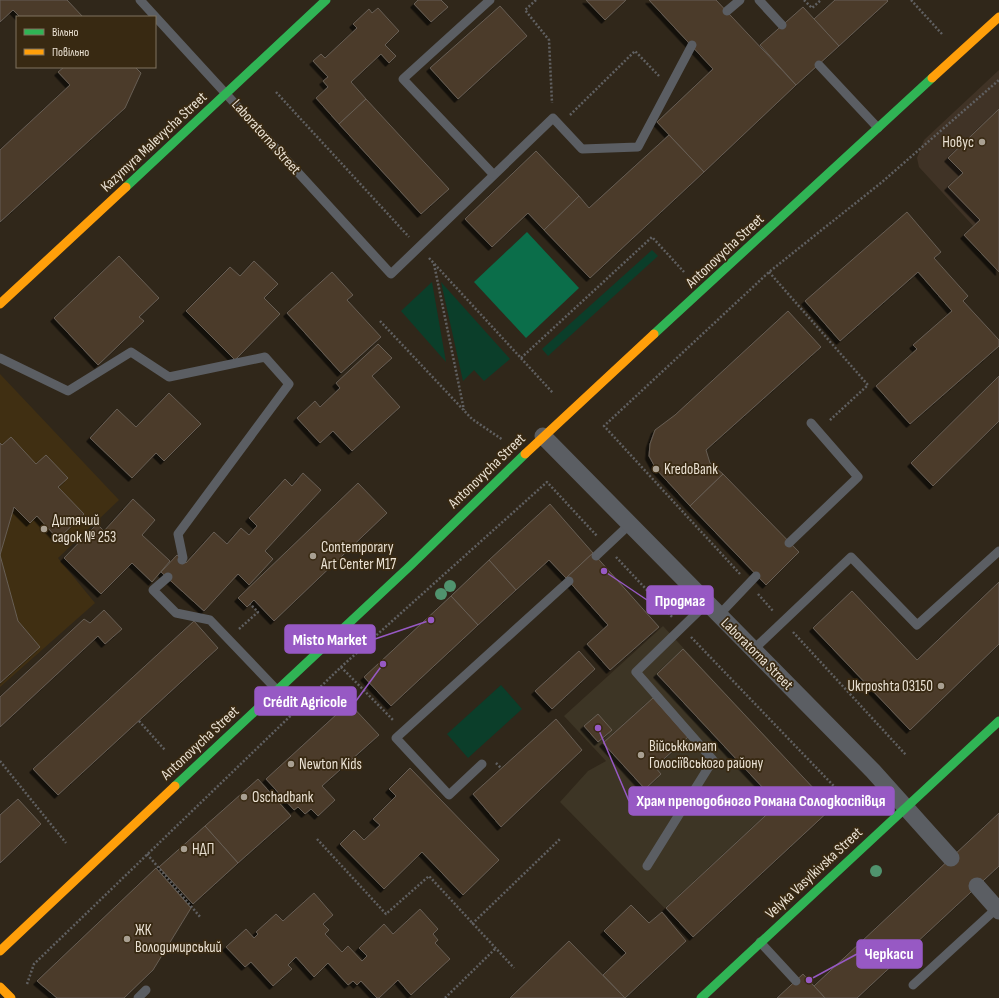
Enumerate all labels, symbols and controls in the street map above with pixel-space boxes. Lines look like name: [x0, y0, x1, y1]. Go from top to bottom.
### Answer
legend: [16, 16, 156, 68]
text: Вільно: [52, 25, 78, 40]
text: Повільно: [52, 45, 89, 60]
street label: Kazymyra Malevycha Street: [97, 88, 211, 196]
street label: Laboratorna Street: [227, 95, 305, 179]
place label: Новус: [942, 133, 974, 152]
marker: Новус: [977, 137, 987, 147]
street label: Antonovycha Street: [681, 210, 768, 293]
street label: Antonovycha Street: [444, 429, 530, 513]
place label: KredoBank: [664, 460, 718, 479]
marker: KredoBank: [651, 464, 661, 474]
place label: Дитячий садок № 253: [52, 511, 116, 547]
marker: Дитячий садок № 253: [39, 524, 49, 534]
place label: Contemporary Art Center M17: [320, 538, 396, 574]
marker: Contemporary Art Center M17: [308, 551, 318, 561]
callout: Продмаг: [647, 586, 713, 614]
text: Продмаг: [655, 592, 705, 611]
street label: Laboratorna Street: [717, 614, 798, 695]
callout: Misto Market: [285, 625, 375, 653]
text: Misto Market: [293, 631, 367, 650]
place label: Ukrposhta 03150: [848, 677, 933, 696]
marker: Ukrposhta 03150: [936, 681, 946, 691]
callout: Crédit Agricole: [255, 687, 356, 715]
text: Crédit Agricole: [263, 693, 347, 712]
street label: Antonovycha Street: [156, 702, 243, 785]
place label: Військкомат Голосіївського району: [649, 737, 764, 773]
marker: Військкомат Голосіївського району: [636, 750, 646, 760]
place label: Newton Kids: [299, 755, 362, 774]
marker: Newton Kids: [286, 759, 296, 769]
callout: Храм преподобного Романа Солодкоспівця: [629, 787, 894, 815]
place label: Oschadbank: [252, 788, 314, 807]
marker: Oschadbank: [239, 792, 249, 802]
text: Храм преподобного Романа Солодкоспівця: [636, 792, 886, 811]
street label: Velyka Vasylkivska Street: [761, 823, 867, 923]
place label: НДП: [192, 840, 214, 859]
marker: НДП: [179, 844, 189, 854]
place label: ЖК Володимирський: [135, 921, 222, 957]
marker: ЖК Володимирський: [122, 934, 132, 944]
callout: Черкаси: [857, 940, 922, 968]
text: Черкаси: [865, 945, 913, 964]

